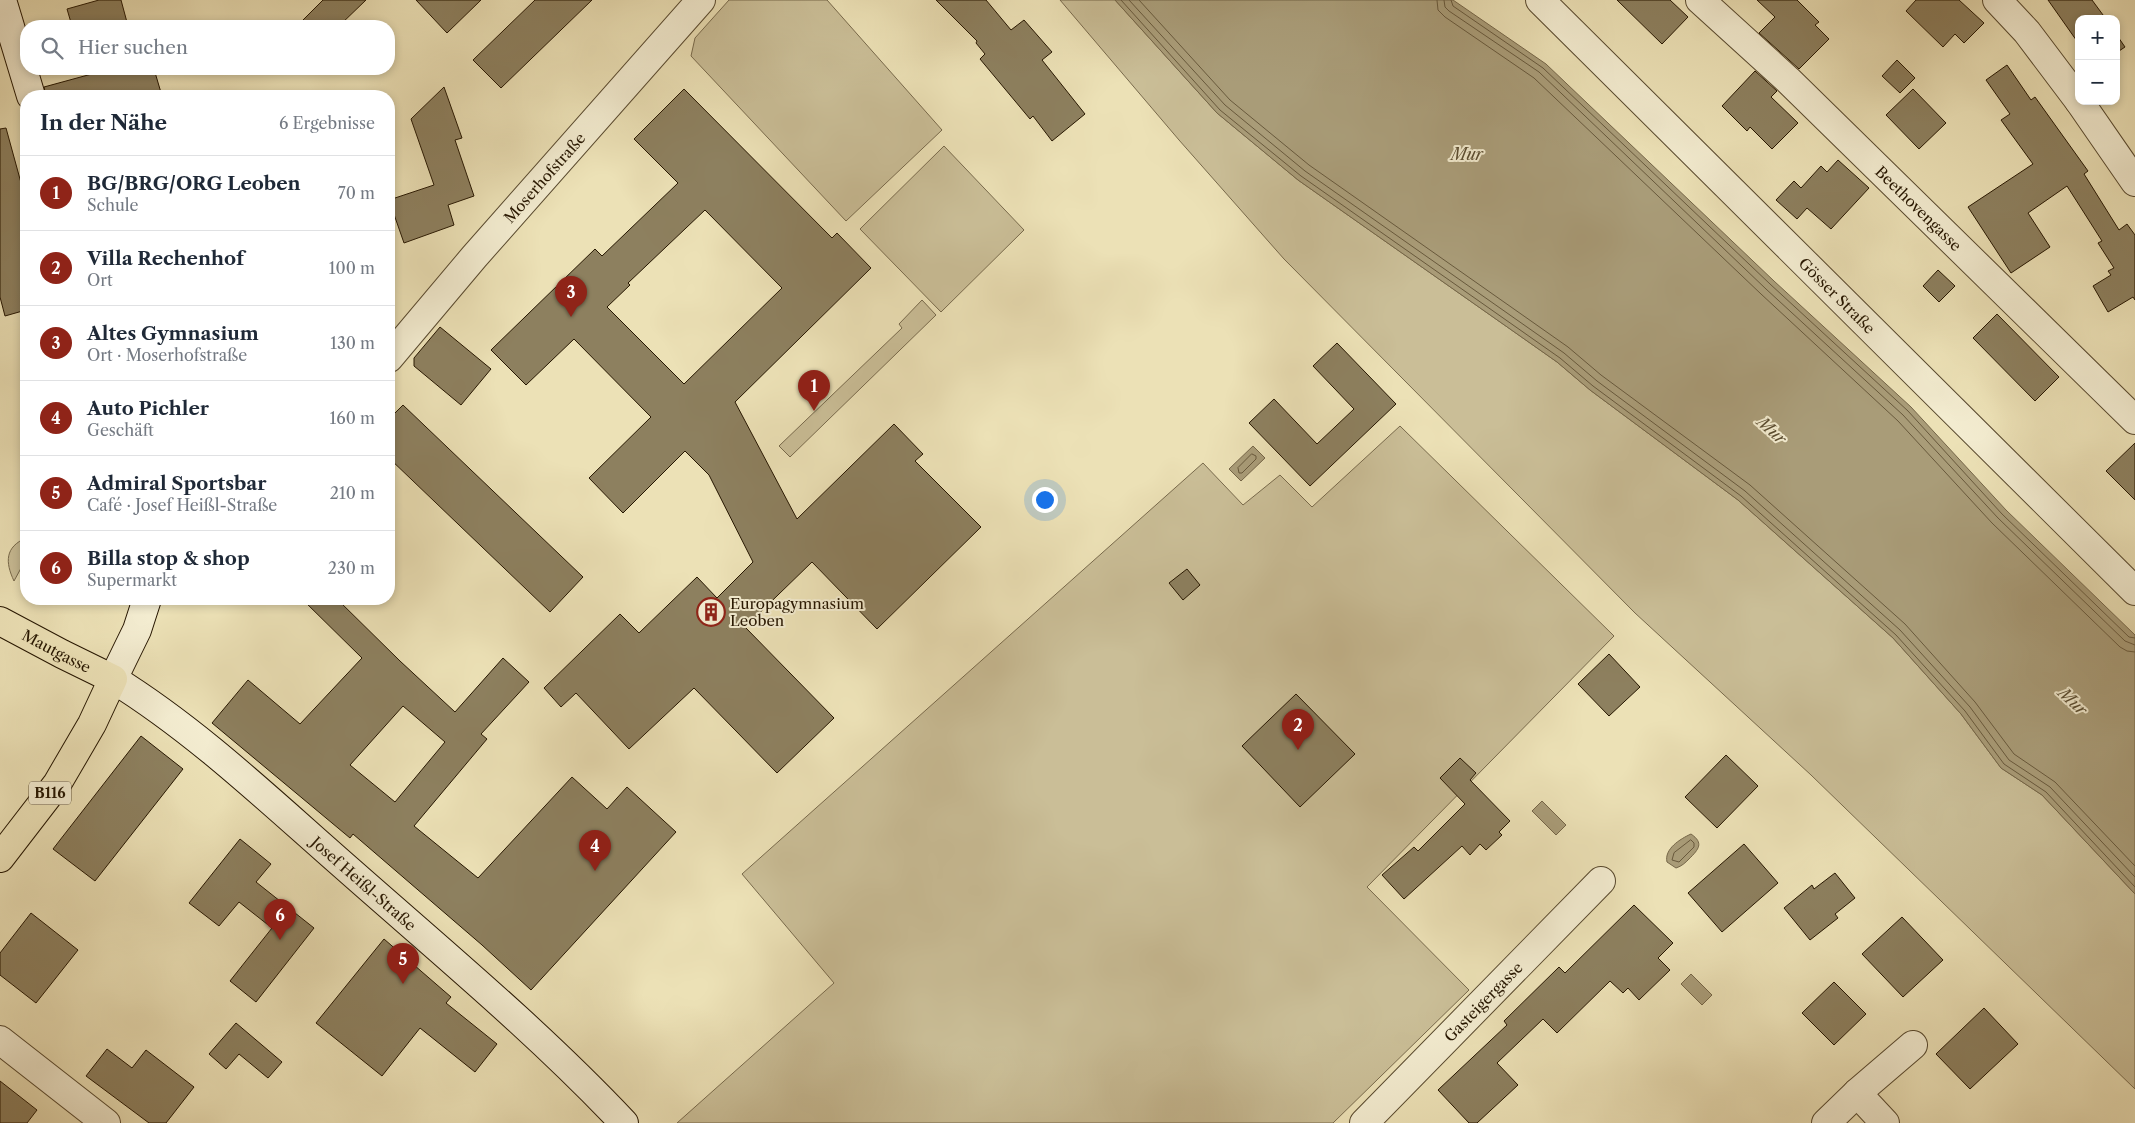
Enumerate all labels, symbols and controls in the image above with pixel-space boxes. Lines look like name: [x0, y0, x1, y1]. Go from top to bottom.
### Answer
map controls: [2075, 15, 2120, 105]
button: +: [2075, 15, 2120, 60]
search box: [20, 20, 395, 75]
icon: search: [38, 34, 66, 62]
text: Hier suchen: [78, 36, 188, 59]
button: −: [2075, 60, 2120, 105]
text: In der Nähe: [40, 110, 167, 135]
text: 6 Ergebnisse: [279, 113, 375, 133]
street label: Moserhofstraße: [499, 129, 589, 227]
water label: Mur: [1449, 144, 1485, 164]
street label: Beethovengasse: [1872, 162, 1966, 255]
text: BG/BRG/ORG Leoben: [87, 172, 301, 195]
text: 1: [52, 183, 60, 203]
text: 70 m: [338, 183, 375, 203]
text: Schule: [87, 195, 139, 215]
text: Villa Rechenhof: [87, 247, 244, 270]
street label: Gösser Straße: [1795, 253, 1879, 337]
text: 2: [51, 258, 61, 278]
text: 100 m: [329, 258, 375, 278]
text: Ort: [87, 270, 113, 290]
pin: 3: [555, 276, 587, 317]
text: Altes Gymnasium: [87, 322, 259, 345]
text: 3: [51, 333, 61, 353]
text: 130 m: [330, 333, 375, 353]
text: Ort · Moserhofstraße: [87, 345, 247, 365]
pin: 1: [798, 370, 830, 411]
text: Auto Pichler: [87, 397, 209, 420]
text: 4: [51, 408, 61, 428]
text: 160 m: [330, 408, 375, 428]
water label: Mur: [1752, 410, 1792, 449]
text: Geschäft: [87, 420, 154, 440]
text: Admiral Sportsbar: [87, 472, 267, 495]
text: 5: [52, 483, 60, 503]
text: 210 m: [330, 483, 375, 503]
your location: [1032, 487, 1058, 513]
text: Café · Josef Heißl-Straße: [87, 495, 277, 515]
text: Billa stop & shop: [87, 547, 250, 570]
text: 6: [51, 558, 61, 578]
text: 230 m: [328, 558, 375, 578]
text: Supermarkt: [87, 570, 177, 590]
place label: Europagymnasium Leoben: [730, 594, 864, 630]
building icon: Europagymnasium Leoben: [696, 597, 726, 627]
street label: Mautgasse: [19, 625, 94, 676]
water label: Mur: [2053, 681, 2093, 720]
pin: 2: [1282, 709, 1314, 750]
road number: B116: [29, 781, 71, 804]
pin: 4: [579, 830, 611, 871]
street label: Josef Heißl-Straße: [306, 831, 420, 934]
pin: 6: [264, 899, 296, 940]
pin: 5: [387, 943, 419, 984]
street label: Gasteigergasse: [1440, 958, 1526, 1046]

